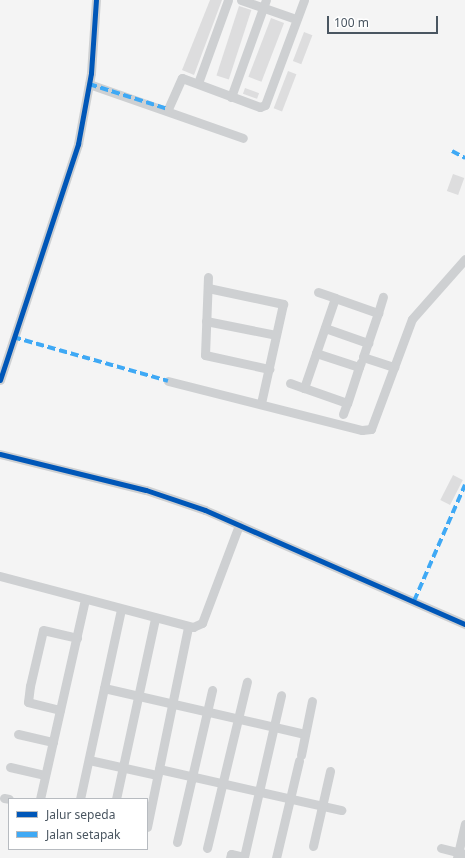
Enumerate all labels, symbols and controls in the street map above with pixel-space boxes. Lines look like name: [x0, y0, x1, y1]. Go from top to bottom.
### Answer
scale bar: [329, 8, 440, 34]
text: 100 m: [334, 14, 369, 31]
legend: [8, 798, 148, 850]
text: Jalur sepeda: [46, 806, 115, 823]
text: Jalan setapak: [46, 826, 120, 843]

